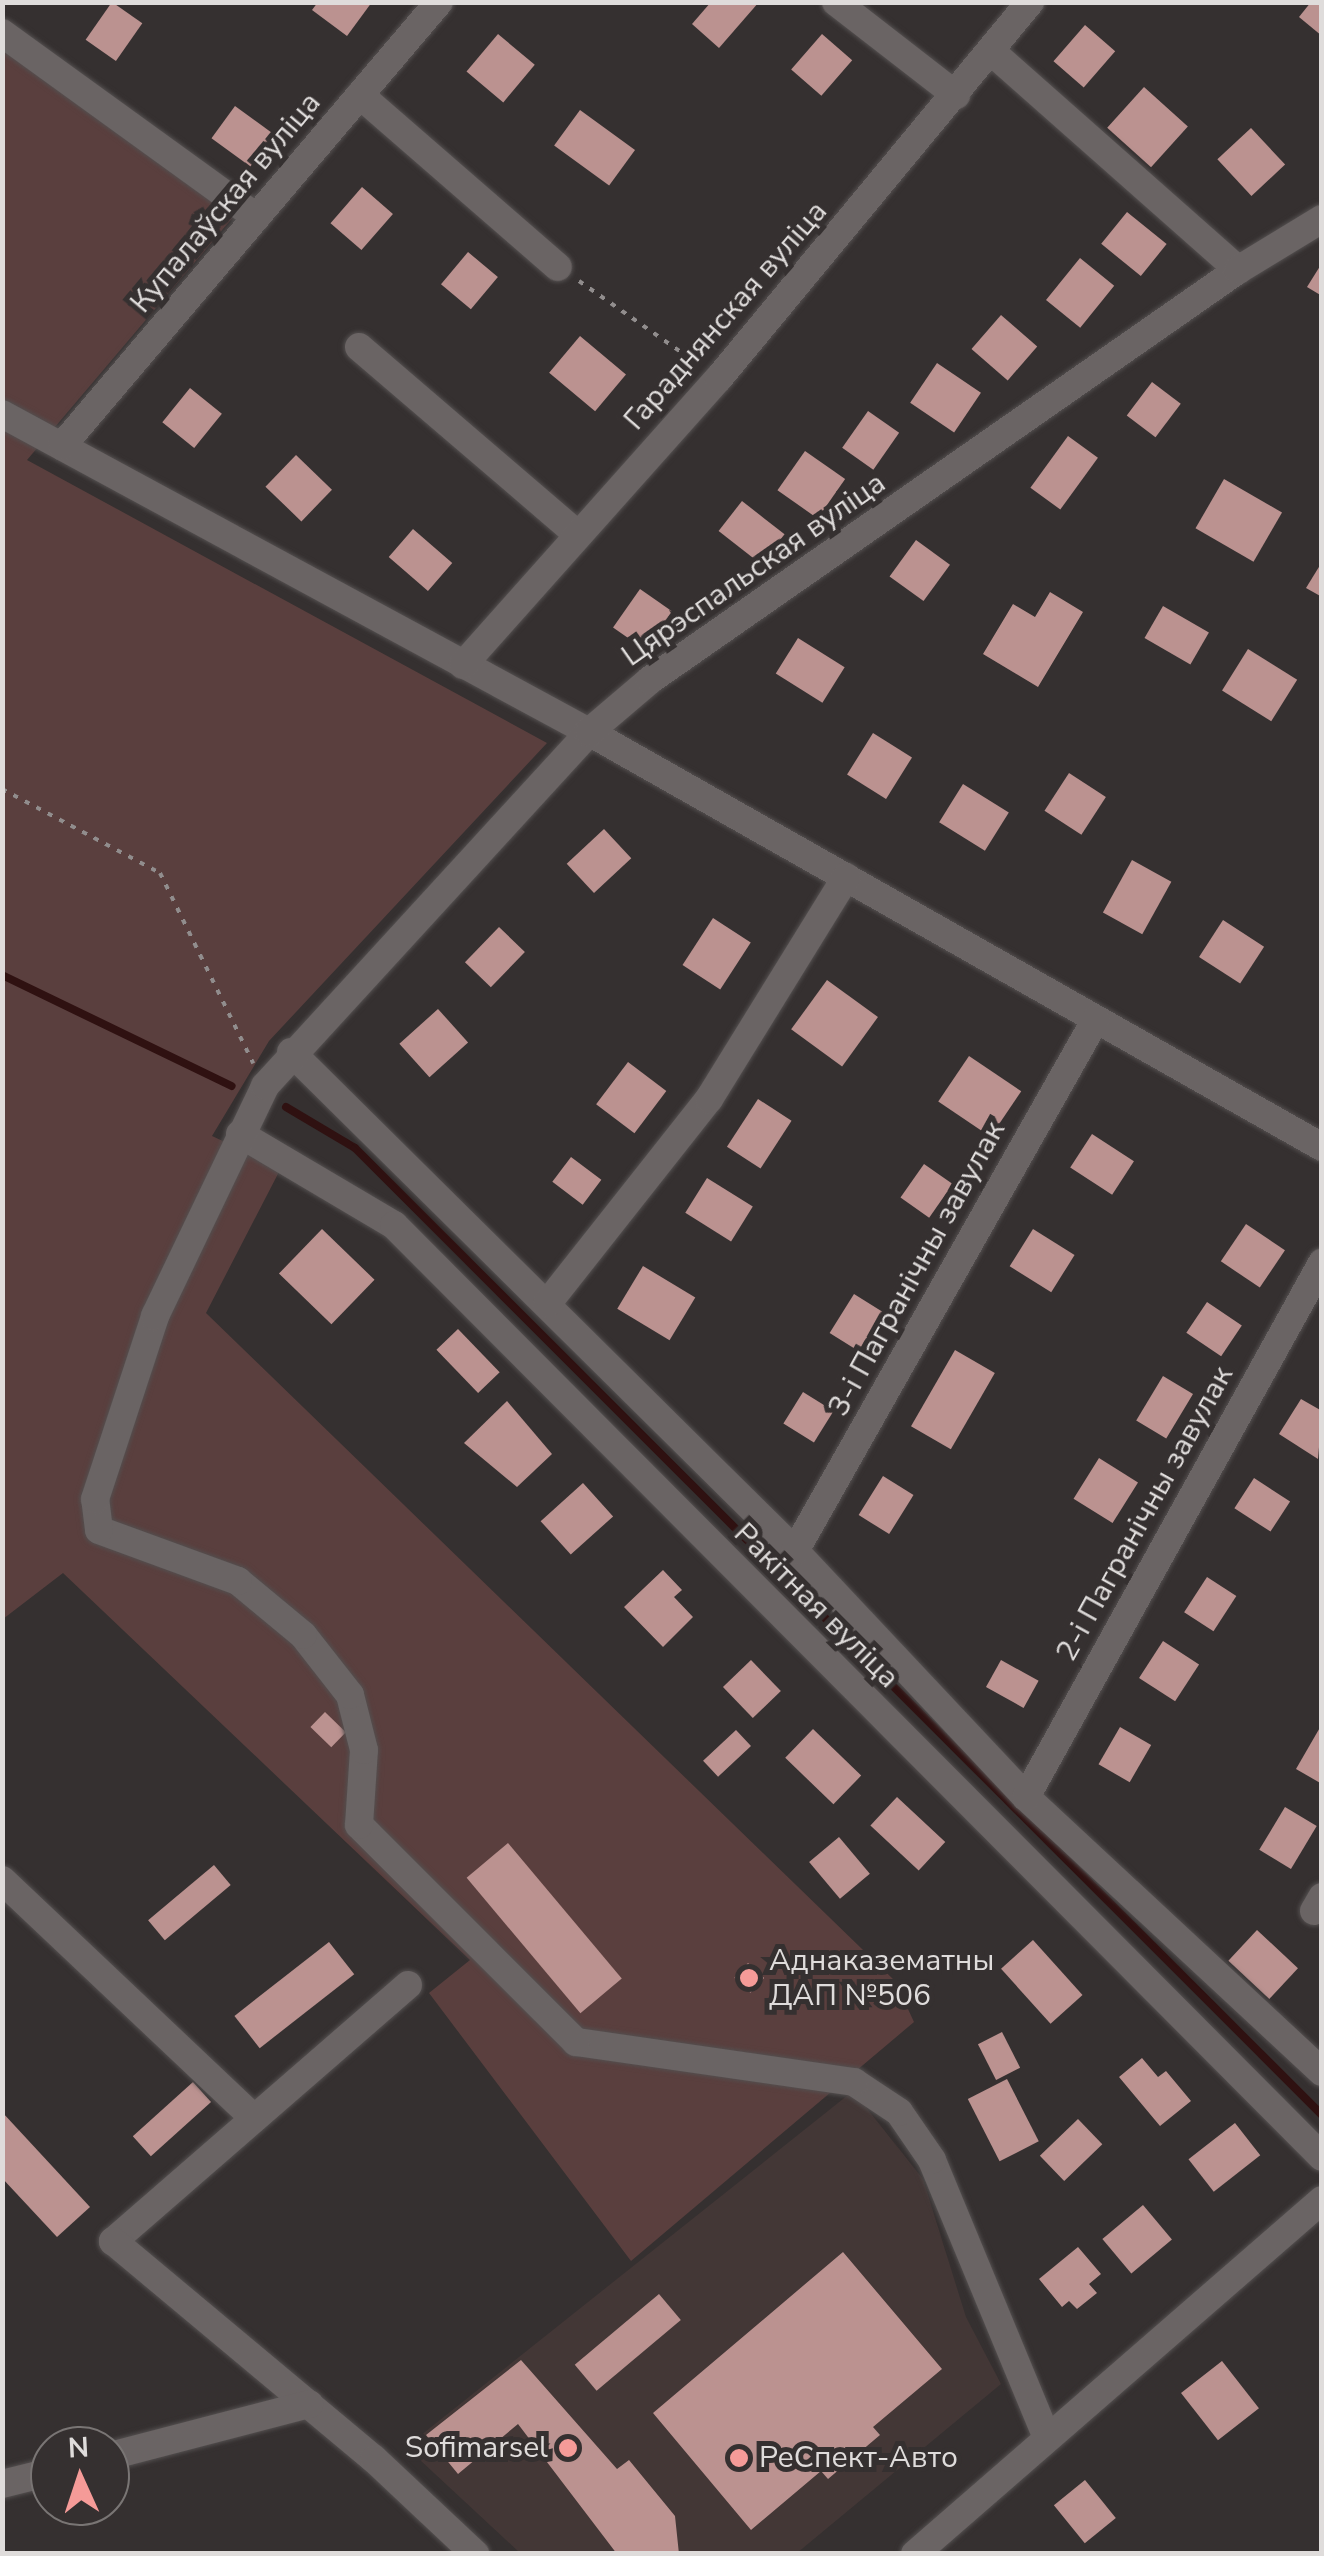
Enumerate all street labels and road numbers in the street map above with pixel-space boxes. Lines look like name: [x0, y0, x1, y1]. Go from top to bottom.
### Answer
street label: Купалаўская вуліца: [123, 85, 329, 321]
street label: Гараднянская вуліца: [617, 194, 835, 438]
street label: Цярэспальская вуліца: [615, 465, 893, 675]
street label: 3-і Пагранічны завулак: [821, 1115, 1013, 1423]
street label: 2-і Пагранічны завулак: [1049, 1360, 1241, 1668]
street label: Ракітная вуліца: [726, 1516, 906, 1696]

